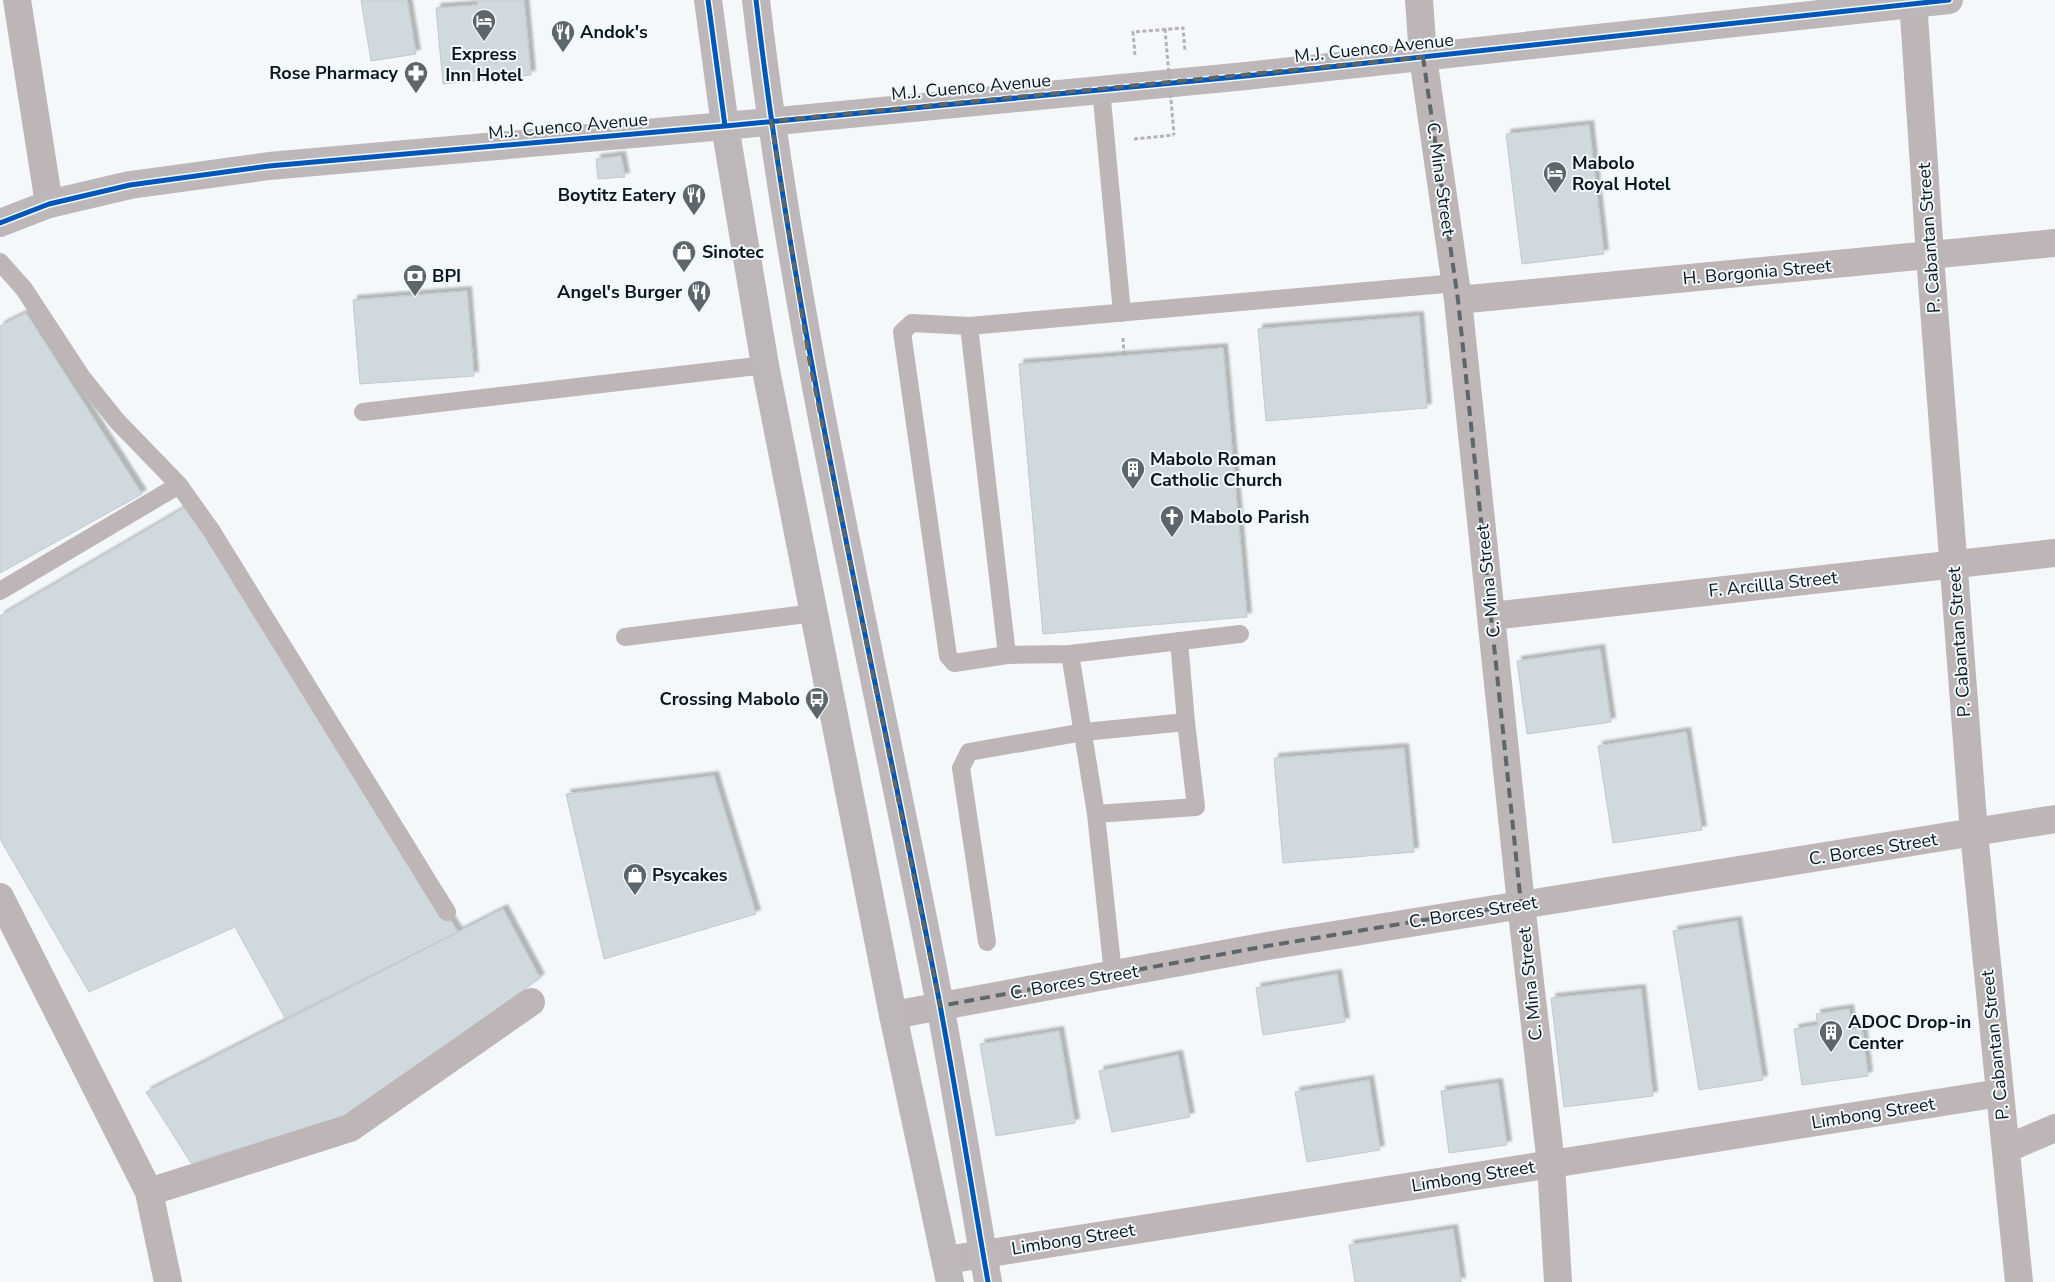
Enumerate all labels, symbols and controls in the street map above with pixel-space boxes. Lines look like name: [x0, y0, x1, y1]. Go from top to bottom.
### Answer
hotel icon: Express Inn Hotel: [471, 8, 497, 42]
restaurant icon: Andok's: [550, 19, 576, 53]
place label: Andok's: [580, 20, 648, 44]
street label: M.J. Cuenco Avenue: [1293, 28, 1455, 68]
place label: Express Inn Hotel: [445, 42, 523, 87]
pharmacy icon: Rose Pharmacy: [403, 60, 429, 94]
place label: Rose Pharmacy: [269, 61, 399, 85]
street label: M.J. Cuenco Avenue: [890, 68, 1052, 106]
street label: M.J. Cuenco Avenue: [487, 107, 649, 145]
street label: C. Mina Street: [1421, 121, 1461, 238]
place label: Mabolo Royal Hotel: [1572, 151, 1671, 196]
hotel icon: Mabolo Royal Hotel: [1542, 160, 1568, 194]
street label: P. Cabantan Street: [1912, 161, 1946, 314]
restaurant icon: Boytitz Eatery: [681, 182, 707, 216]
place label: Boytitz Eatery: [558, 183, 677, 207]
shop icon: Sinotec: [671, 239, 697, 273]
place label: Sinotec: [702, 240, 764, 264]
street label: H. Borgonia Street: [1682, 253, 1833, 290]
bank icon: BPI: [402, 263, 428, 297]
place label: BPI: [432, 264, 461, 288]
restaurant icon: Angel's Burger: [686, 279, 712, 313]
place label: Angel's Burger: [557, 280, 682, 304]
place label: Mabolo Roman Catholic Church: [1150, 447, 1282, 492]
building icon: Mabolo Roman Catholic Church: [1120, 456, 1146, 490]
church icon: Mabolo Parish: [1159, 504, 1185, 538]
place label: Mabolo Parish: [1190, 505, 1310, 529]
street label: C. Mina Street: [1470, 522, 1506, 639]
street label: F. Arcillla Street: [1707, 565, 1839, 603]
street label: P. Cabantan Street: [1942, 565, 1976, 718]
bus stop icon: Crossing Mabolo: [804, 686, 830, 720]
place label: Crossing Mabolo: [659, 687, 800, 711]
street label: C. Borces Street: [1807, 827, 1940, 871]
shop icon: Psycakes: [622, 862, 648, 896]
place label: Psycakes: [652, 863, 728, 887]
street label: C. Borces Street: [1407, 890, 1540, 934]
street label: C. Mina Street: [1512, 925, 1548, 1042]
street label: C. Borces Street: [1008, 959, 1141, 1005]
street label: P. Cabantan Street: [1975, 968, 2015, 1121]
place label: ADOC Drop-in Center: [1848, 1010, 1971, 1055]
building icon: ADOC Drop-in Center: [1818, 1019, 1844, 1053]
street label: Limbong Street: [1810, 1091, 1937, 1135]
street label: Limbong Street: [1410, 1154, 1537, 1198]
street label: Limbong Street: [1010, 1217, 1137, 1261]

